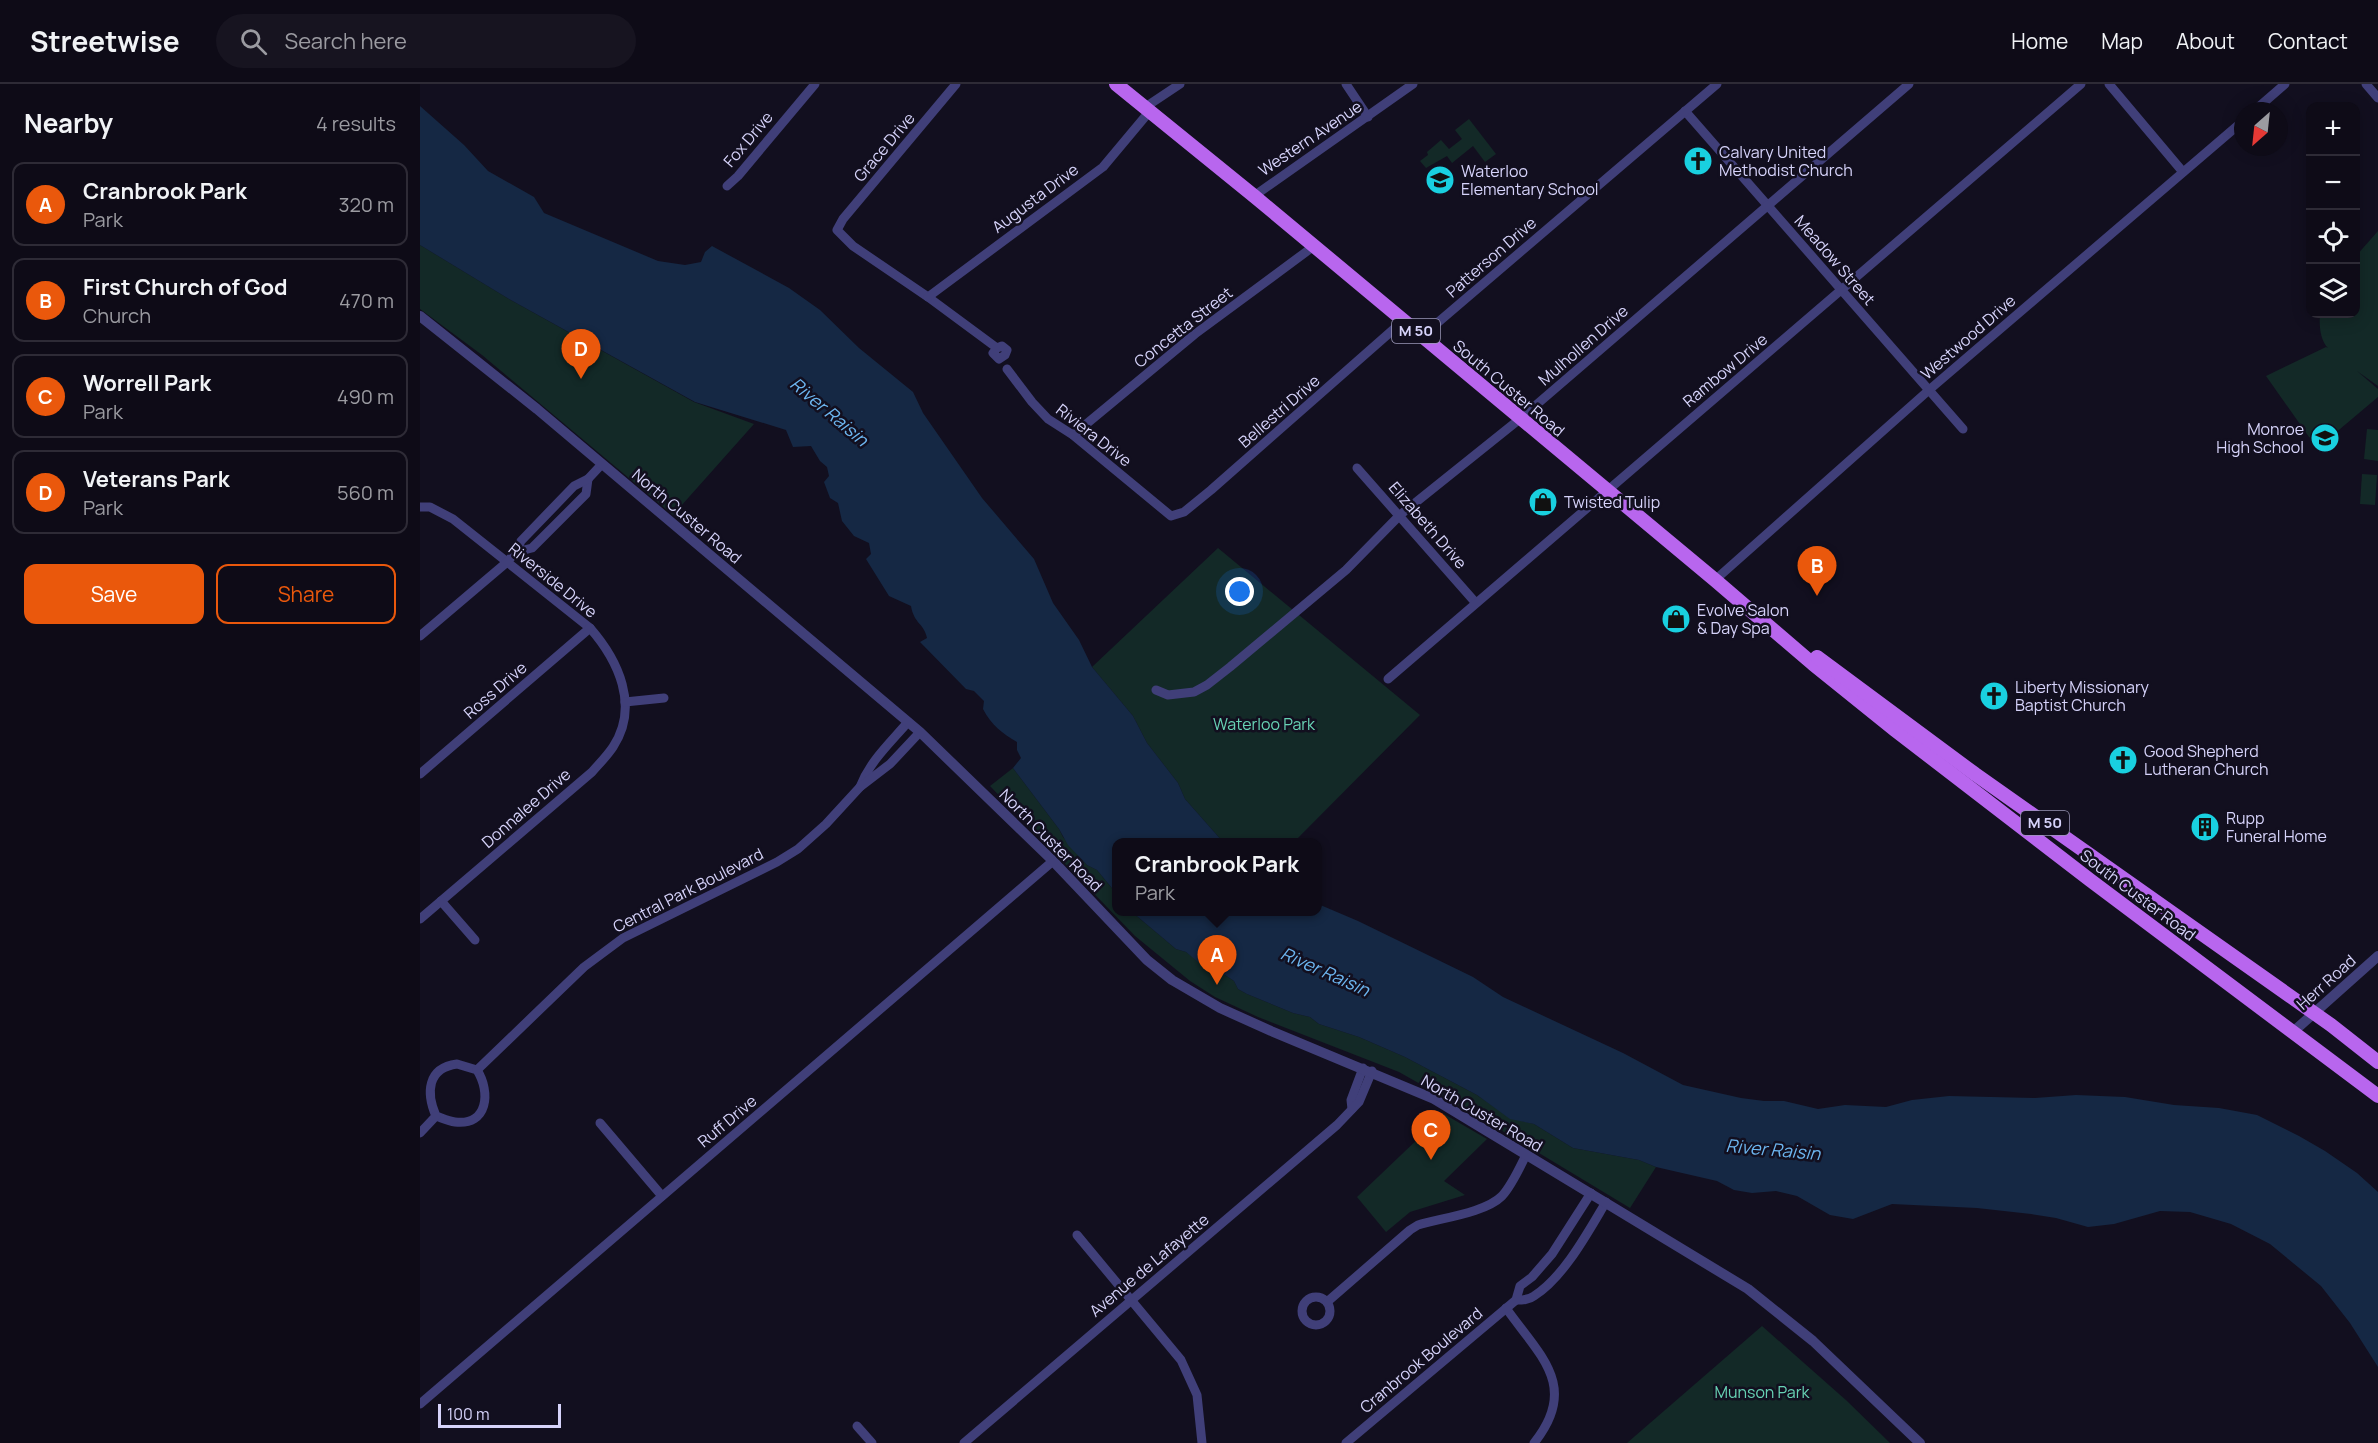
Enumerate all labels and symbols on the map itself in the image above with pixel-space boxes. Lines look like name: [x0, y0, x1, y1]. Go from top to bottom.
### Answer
street label: Western Avenue: [1254, 95, 1366, 181]
north arrow: [2234, 102, 2288, 156]
street label: Fox Drive: [718, 107, 778, 171]
street label: Grace Drive: [849, 108, 919, 186]
place label: Calvary United Methodist Church: [1719, 141, 1853, 181]
church icon: Calvary United Methodist Church: [1682, 145, 1714, 177]
street label: Augusta Drive: [987, 158, 1083, 238]
place label: Waterloo Elementary School: [1461, 160, 1599, 200]
school or university icon: Waterloo Elementary School: [1424, 164, 1456, 196]
street label: Meadow Street: [1790, 210, 1880, 310]
street label: Patterson Drive: [1441, 212, 1541, 302]
street label: Concetta Street: [1129, 282, 1237, 372]
street label: Westwood Drive: [1916, 290, 2020, 384]
street label: Mulhollen Drive: [1533, 300, 1633, 390]
road number: M 50: [1392, 319, 1440, 343]
street label: Rambow Drive: [1678, 328, 1772, 412]
pin: D: [562, 330, 600, 379]
street label: South Custer Road: [1448, 335, 1570, 441]
street label: Bellestri Drive: [1234, 370, 1324, 452]
water label: River Raisin: [786, 372, 875, 452]
street label: Riviera Drive: [1052, 399, 1136, 471]
place label: Monroe High School: [2216, 418, 2304, 458]
school or university icon: Monroe High School: [2309, 422, 2341, 454]
street label: North Custer Road: [627, 464, 747, 568]
street label: Elizabeth Drive: [1384, 477, 1472, 573]
shop icon: Twisted Tulip: [1527, 486, 1559, 518]
place label: Twisted Tulip: [1564, 491, 1660, 513]
street label: Riverside Drive: [504, 537, 602, 623]
pin: B: [1798, 546, 1836, 596]
your location: [1225, 577, 1254, 606]
place label: Evolve Salon & Day Spa: [1697, 599, 1789, 639]
shop icon: Evolve Salon & Day Spa: [1660, 603, 1692, 635]
street label: Ross Drive: [459, 656, 531, 724]
place label: Liberty Missionary Baptist Church: [2015, 676, 2150, 716]
church icon: Liberty Missionary Baptist Church: [1978, 680, 2010, 712]
park label: Waterloo Park: [1213, 713, 1316, 735]
place label: Good Shepherd Lutheran Church: [2144, 740, 2268, 780]
church icon: Good Shepherd Lutheran Church: [2107, 744, 2139, 776]
street label: Donnalee Drive: [477, 763, 575, 853]
street label: North Custer Road: [995, 784, 1107, 896]
place label: Rupp Funeral Home: [2226, 807, 2327, 847]
road number: M 50: [2021, 811, 2069, 835]
building icon: Rupp Funeral Home: [2189, 811, 2221, 843]
street label: Central Park Boulevard: [609, 843, 767, 937]
street label: South Custer Road: [2076, 844, 2200, 946]
pin: A: [1198, 936, 1236, 985]
water label: River Raisin: [1277, 941, 1375, 1002]
street label: Herr Road: [2292, 949, 2360, 1015]
street label: North Custer Road: [1418, 1070, 1546, 1156]
street label: Ruff Drive: [693, 1090, 761, 1152]
pin: C: [1412, 1110, 1450, 1160]
water label: River Raisin: [1725, 1133, 1823, 1165]
street label: Avenue de Lafayette: [1085, 1208, 1213, 1322]
street label: Cranbrook Boulevard: [1355, 1302, 1487, 1418]
park label: Munson Park: [1715, 1381, 1811, 1403]
scale bar: [438, 1401, 561, 1428]

